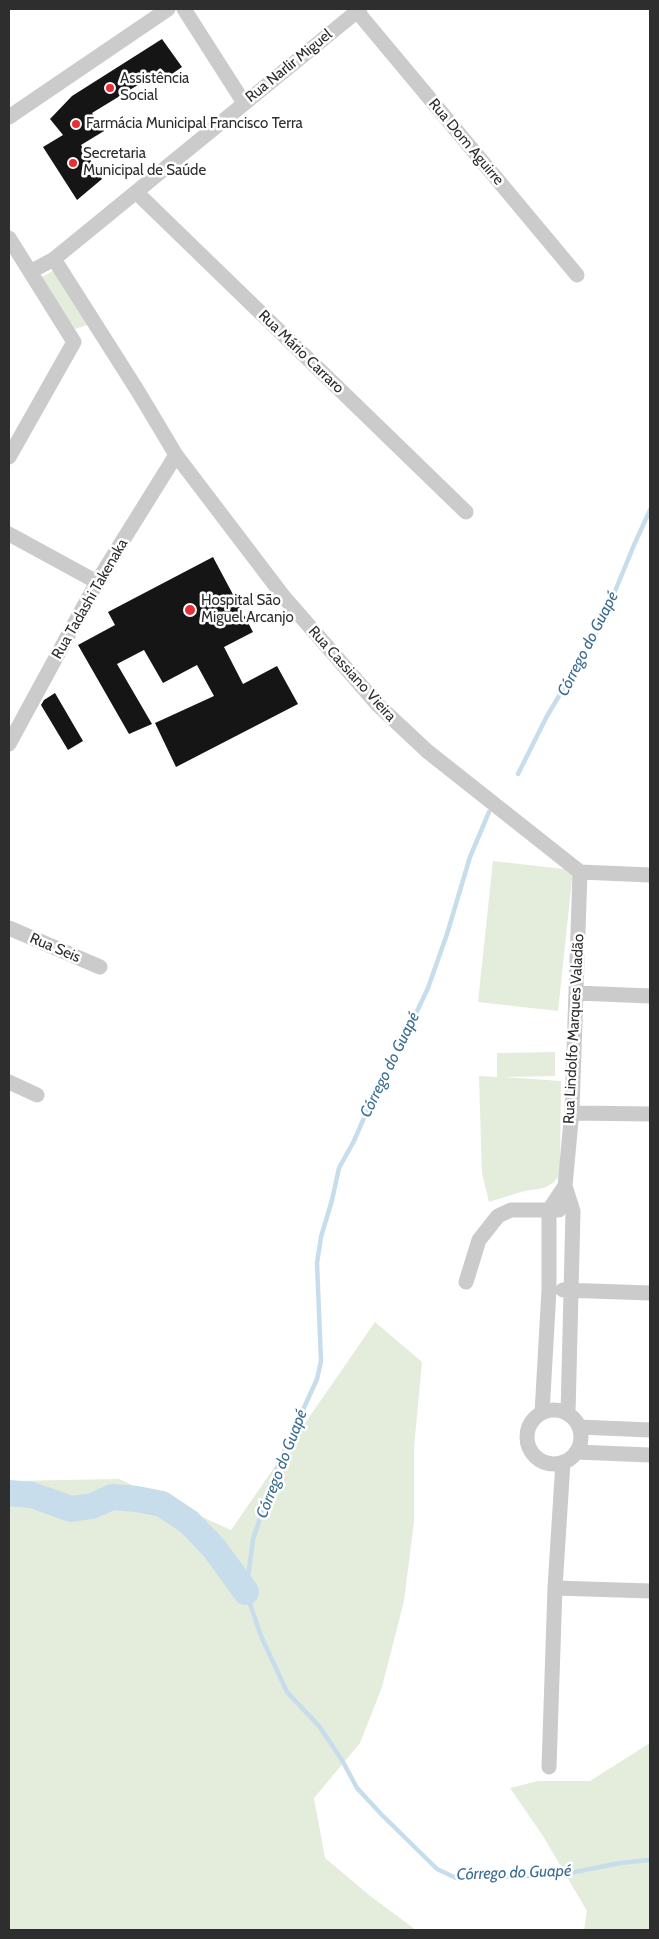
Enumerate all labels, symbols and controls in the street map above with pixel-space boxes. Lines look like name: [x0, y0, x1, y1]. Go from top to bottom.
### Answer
street label: Rua Narlir Miguel: [242, 26, 336, 106]
place label: Assistência Social: [120, 70, 189, 105]
marker: Assistência Social: [104, 82, 116, 94]
street label: Rua Dom Aguirre: [425, 95, 507, 189]
place label: Farmácia Municipal Francisco Terra: [86, 115, 303, 133]
marker: Farmácia Municipal Francisco Terra: [70, 118, 82, 130]
place label: Secretaria Municipal de Saúde: [83, 145, 206, 180]
marker: Secretaria Municipal de Saúde: [67, 157, 79, 169]
street label: Rua Mário Carraro: [254, 307, 348, 397]
street label: Rua Tadashi Takenaka: [48, 536, 132, 662]
water label: Córrego do Guapé: [553, 589, 623, 699]
place label: Hospital São Miguel Arcanjo: [201, 592, 294, 627]
marker: Hospital São Miguel Arcanjo: [183, 603, 197, 617]
street label: Rua Cassiano Vieira: [304, 623, 400, 725]
street label: Rua Seis: [27, 929, 83, 967]
street label: Rua Lindolfo Marques Valadão: [560, 933, 588, 1125]
water label: Córrego do Guapé: [356, 1009, 424, 1121]
water label: Córrego do Guapé: [252, 1407, 312, 1521]
water label: Córrego do Guapé: [456, 1861, 572, 1885]

